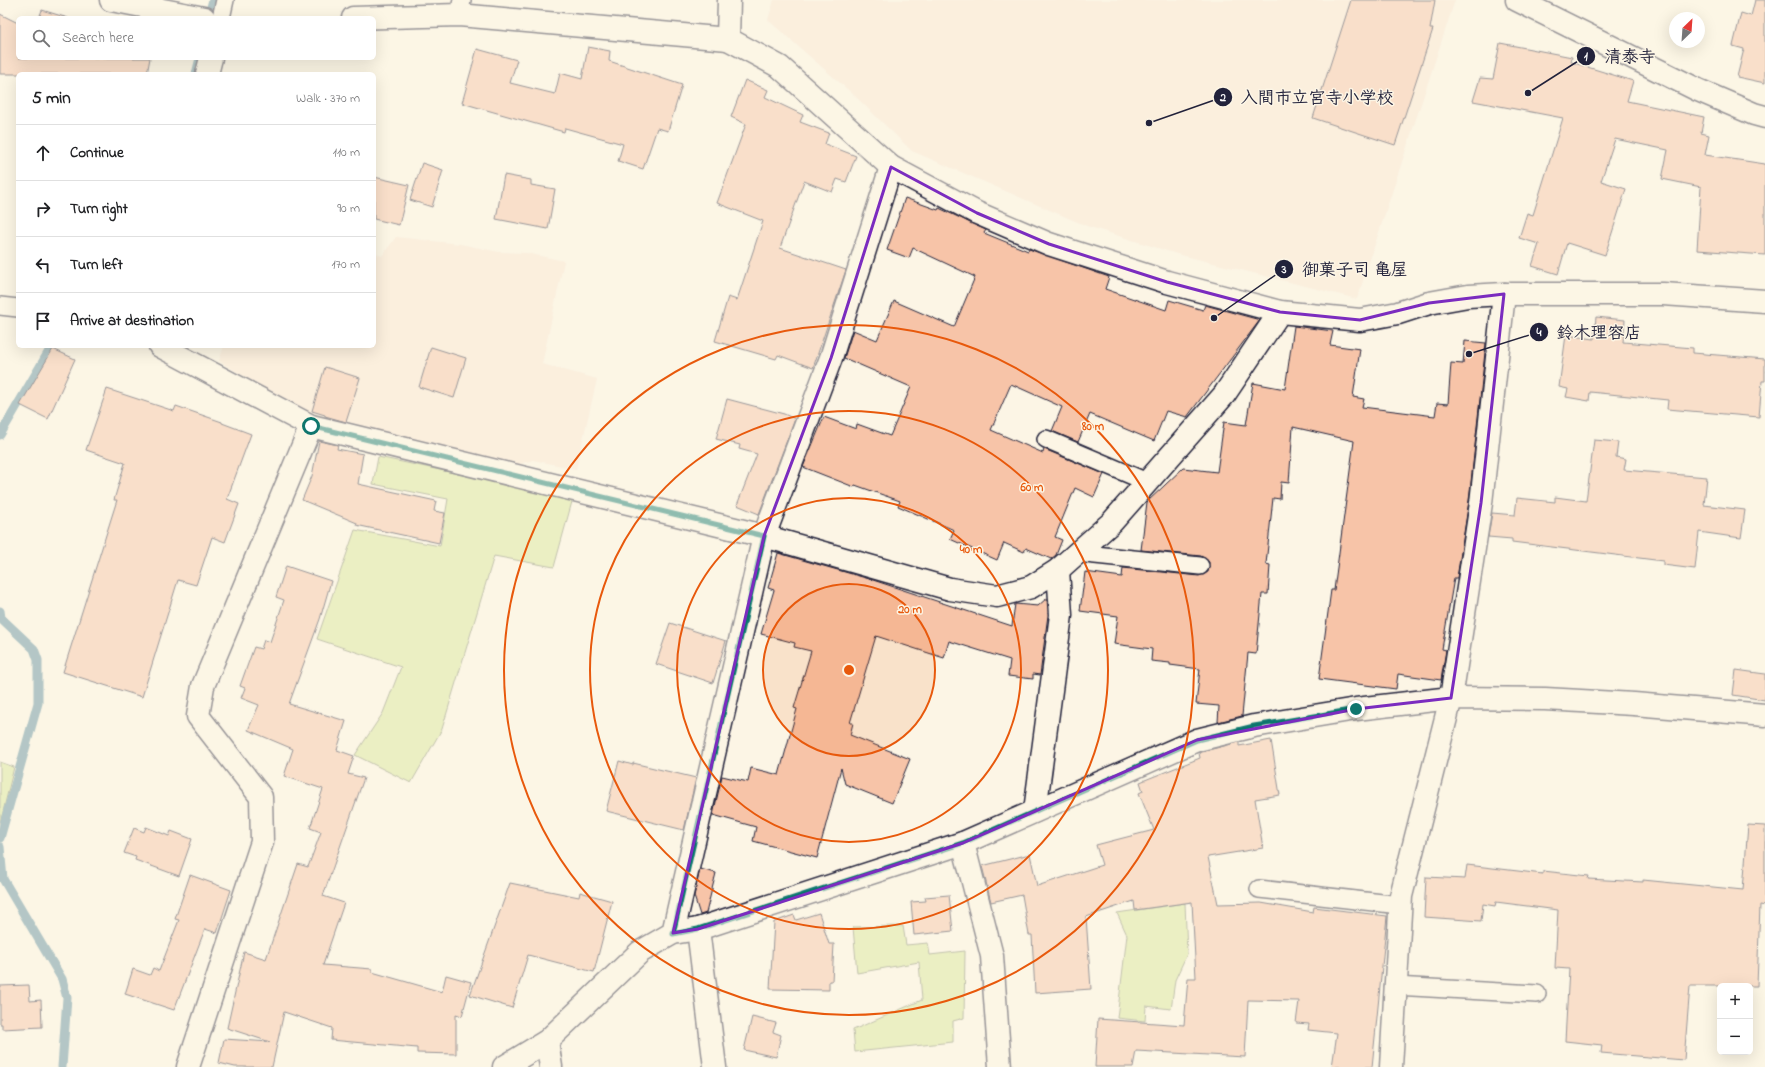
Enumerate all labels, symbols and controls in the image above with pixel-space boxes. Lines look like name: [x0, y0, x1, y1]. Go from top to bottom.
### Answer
north arrow: [1669, 12, 1705, 48]
search box: [16, 16, 376, 60]
icon: search: [30, 27, 52, 49]
text: Search here: [62, 27, 134, 49]
callout: 清泰寺: [1576, 41, 1663, 70]
text: 清泰寺: [1605, 45, 1656, 70]
text: 1: [1584, 48, 1588, 66]
callout: 入間市立宮寺小学校: [1213, 82, 1402, 111]
text: 5 min: [32, 86, 71, 111]
text: 入間市立宮寺小学校: [1241, 86, 1394, 111]
text: Walk · 370 m: [296, 89, 360, 108]
text: 2: [1219, 89, 1226, 107]
icon: ahead: [32, 142, 54, 164]
text: Continue: [70, 142, 124, 164]
text: 110 m: [333, 143, 360, 162]
icon: right: [32, 198, 54, 220]
text: Turn right: [70, 198, 128, 220]
text: 90 m: [337, 199, 360, 218]
icon: left: [32, 254, 54, 276]
text: Turn left: [70, 254, 123, 276]
text: 170 m: [332, 255, 360, 274]
callout: 御菓子司 亀屋: [1274, 255, 1416, 284]
text: 御菓子司 亀屋: [1302, 258, 1408, 283]
text: 3: [1281, 261, 1287, 279]
icon: arrive: [32, 310, 54, 332]
text: Arrive at destination: [70, 310, 194, 332]
callout: 鈴木理容店: [1529, 318, 1650, 347]
text: 鈴木理容店: [1557, 321, 1642, 346]
text: 4: [1536, 324, 1542, 342]
route start: [302, 417, 320, 435]
text: 80 m: [1081, 418, 1105, 436]
text: 60 m: [1020, 479, 1044, 497]
text: 40 m: [959, 541, 983, 559]
text: 20 m: [897, 601, 922, 619]
centre of rings: [842, 663, 856, 677]
route end: [1347, 700, 1365, 718]
map controls: [1717, 983, 1753, 1055]
button: +: [1717, 983, 1753, 1019]
button: −: [1717, 1019, 1753, 1055]

